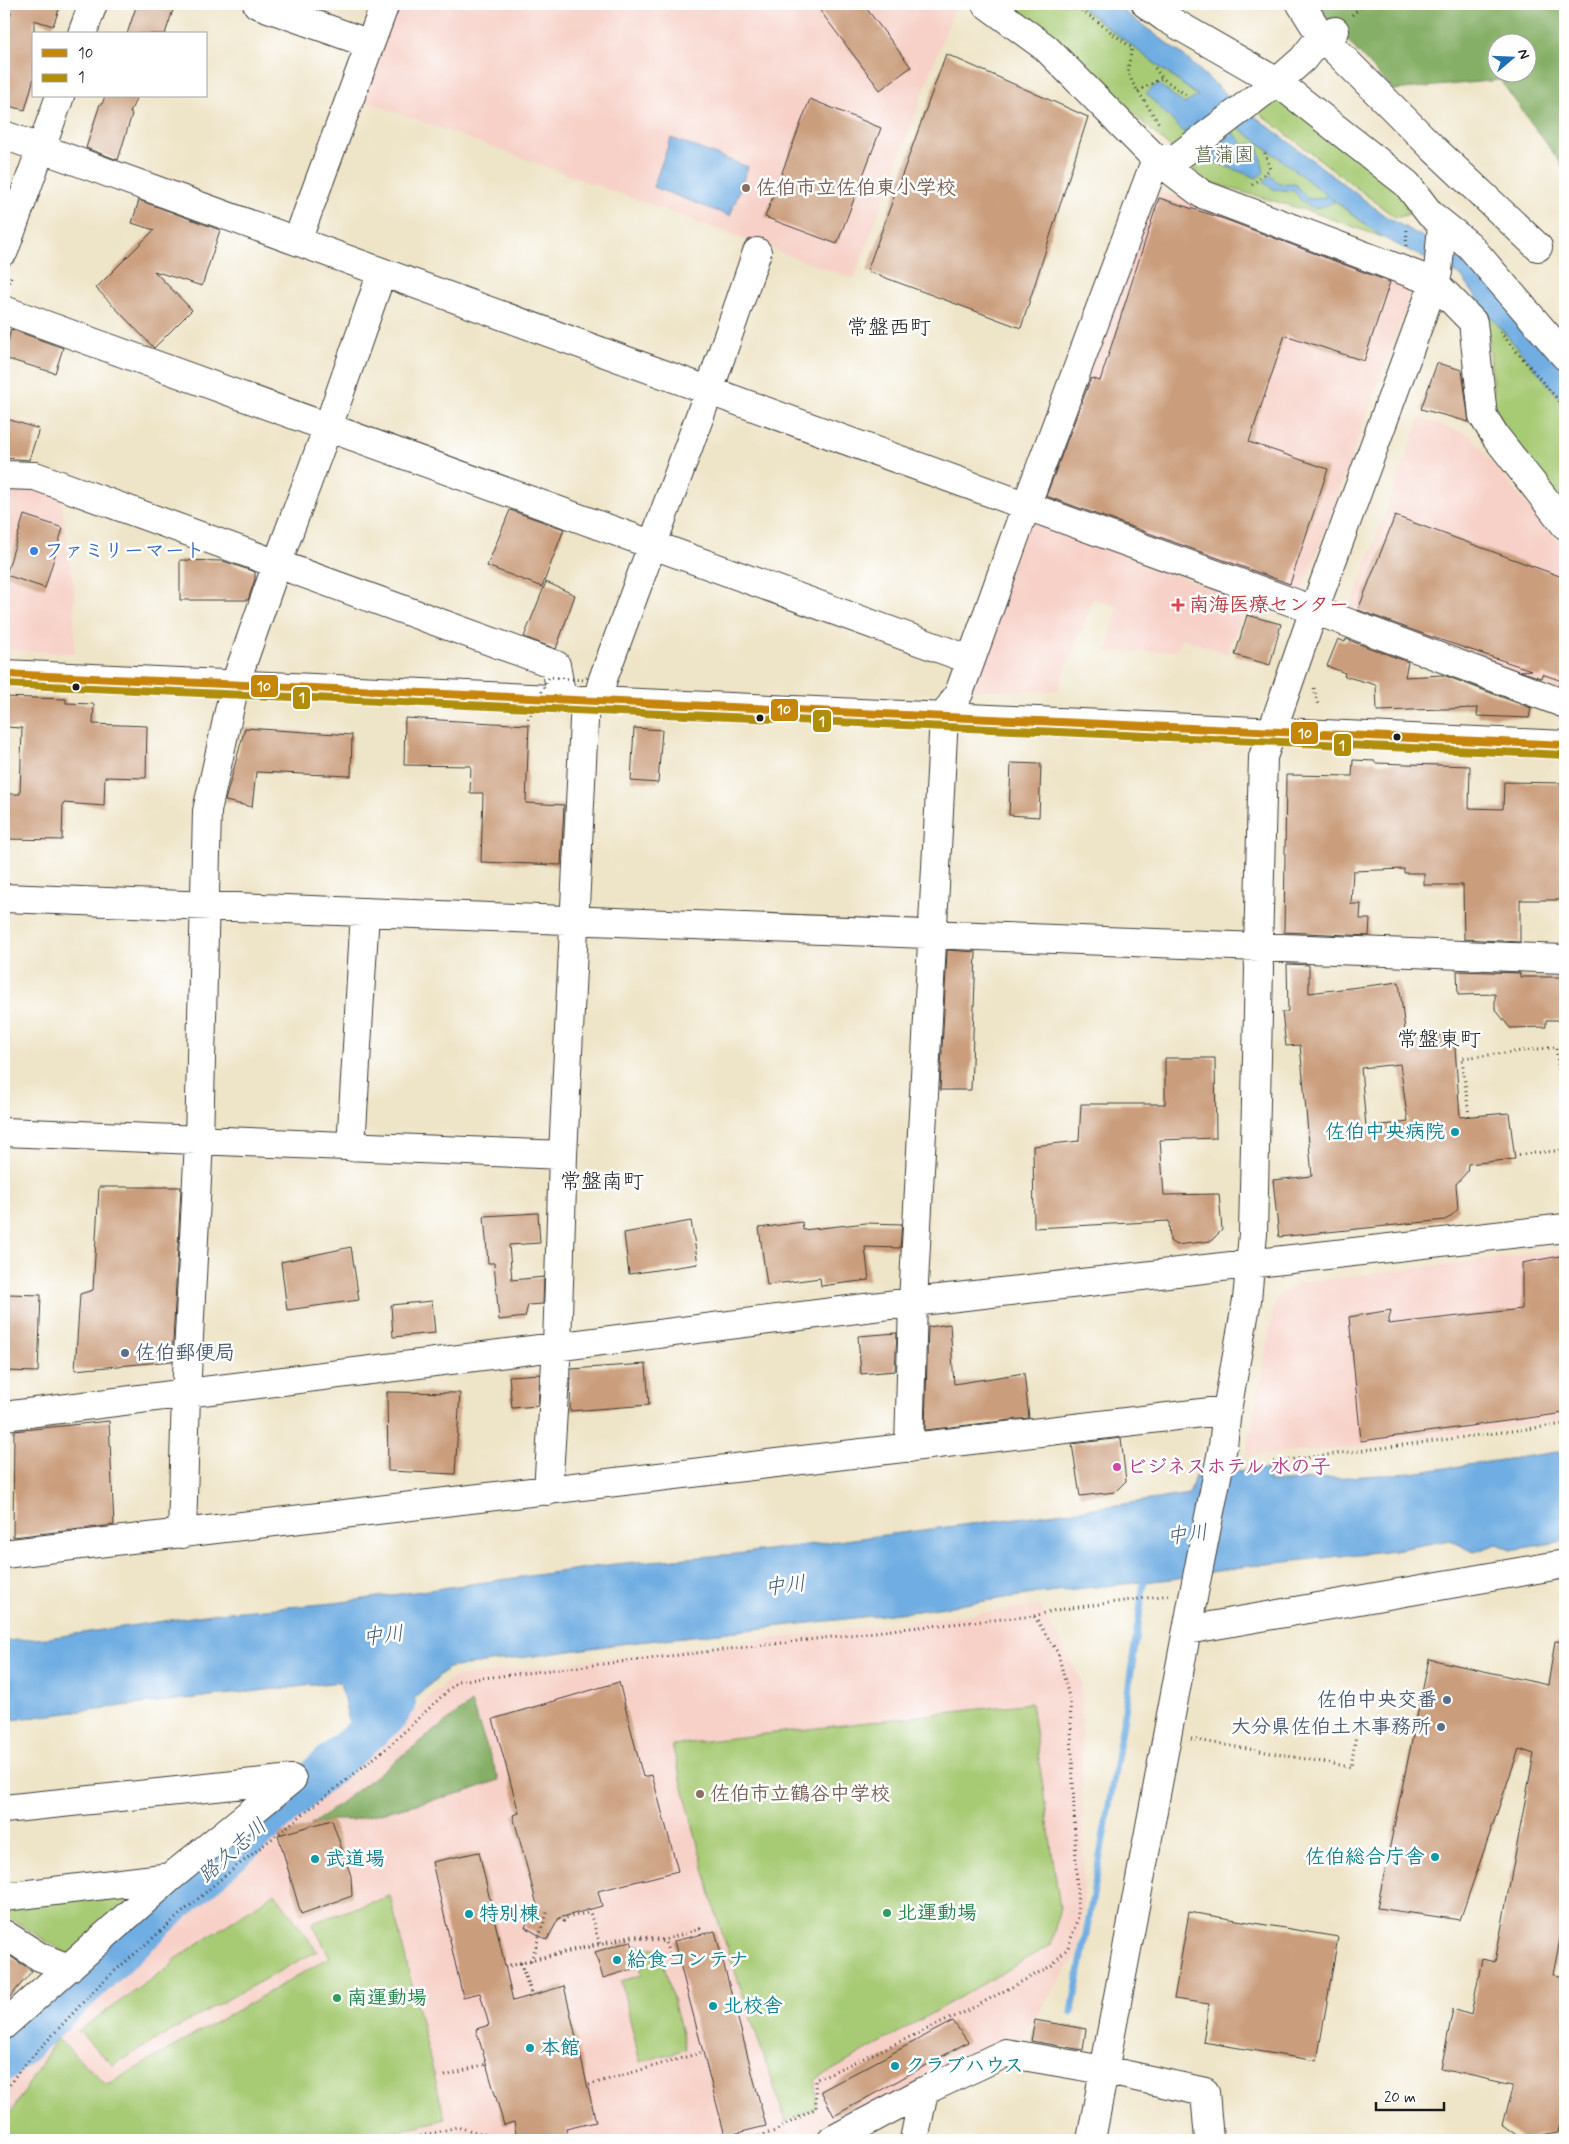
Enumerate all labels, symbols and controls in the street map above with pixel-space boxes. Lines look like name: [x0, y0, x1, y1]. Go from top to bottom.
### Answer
legend: [32, 32, 208, 98]
north arrow: [1486, 32, 1536, 82]
text: 10: [78, 44, 93, 64]
text: N: [1513, 47, 1533, 61]
text: 1: [78, 68, 85, 88]
park label: 菖蒲園: [1194, 142, 1254, 169]
place label: 佐伯市立佐伯東小学校: [756, 175, 956, 202]
marker: 佐伯市立佐伯東小学校: [740, 182, 752, 194]
district label: 常盤西町: [847, 314, 931, 342]
place label: ファミリーマート: [44, 538, 205, 565]
marker: ファミリーマート: [28, 545, 40, 557]
place label: 南海医療センター: [1189, 592, 1349, 619]
marker: 南海医療センター: [1171, 598, 1185, 612]
line badge: 10: [250, 674, 279, 698]
text: 10: [257, 678, 271, 696]
unlabelled marker: [71, 682, 81, 692]
line badge: 1: [292, 686, 311, 710]
text: 1: [299, 689, 305, 707]
line badge: 10: [770, 698, 799, 722]
text: 10: [777, 701, 791, 719]
line badge: 1: [812, 709, 832, 733]
unlabelled marker: [755, 713, 765, 723]
text: 1: [819, 713, 825, 731]
line badge: 10: [1290, 721, 1319, 745]
text: 10: [1298, 725, 1312, 743]
unlabelled marker: [1392, 732, 1402, 742]
line badge: 1: [1333, 733, 1352, 757]
text: 1: [1339, 737, 1345, 755]
district label: 常盤東町: [1397, 1026, 1481, 1054]
place label: 佐伯中央病院: [1325, 1119, 1445, 1146]
marker: 佐伯中央病院: [1449, 1126, 1461, 1138]
district label: 常盤南町: [560, 1168, 644, 1196]
place label: 佐伯郵便局: [135, 1340, 235, 1367]
marker: 佐伯郵便局: [119, 1347, 131, 1359]
place label: ビジネスホテル 水の子: [1127, 1454, 1330, 1481]
marker: ビジネスホテル 水の子: [1111, 1461, 1123, 1473]
water label: 中川: [1164, 1519, 1210, 1551]
water label: 中川: [762, 1570, 808, 1602]
water label: 中川: [360, 1620, 406, 1652]
place label: 佐伯中央交番: [1317, 1687, 1437, 1714]
marker: 佐伯中央交番: [1441, 1694, 1453, 1706]
place label: 大分県佐伯土木事務所: [1231, 1714, 1431, 1741]
marker: 大分県佐伯土木事務所: [1435, 1721, 1447, 1733]
place label: 佐伯市立鶴谷中学校: [710, 1781, 890, 1808]
marker: 佐伯市立鶴谷中学校: [694, 1788, 706, 1800]
water label: 路久志川: [192, 1812, 274, 1890]
place label: 佐伯総合庁舎: [1305, 1844, 1425, 1871]
place label: 武道場: [325, 1846, 385, 1873]
marker: 佐伯総合庁舎: [1429, 1851, 1441, 1863]
marker: 武道場: [309, 1853, 321, 1865]
place label: 北運動場: [897, 1900, 977, 1927]
place label: 特別棟: [479, 1901, 540, 1928]
marker: 北運動場: [881, 1907, 893, 1919]
marker: 特別棟: [463, 1908, 475, 1920]
place label: 給食コンテナ: [627, 1947, 749, 1974]
marker: 給食コンテナ: [611, 1954, 623, 1966]
place label: 南運動場: [347, 1985, 427, 2012]
marker: 南運動場: [331, 1992, 343, 2004]
place label: 北校舎: [723, 1993, 783, 2020]
marker: 北校舎: [707, 2000, 719, 2012]
place label: 本館: [540, 2035, 580, 2062]
marker: 本館: [524, 2042, 536, 2054]
place label: クラブハウス: [905, 2053, 1024, 2080]
marker: クラブハウス: [889, 2060, 901, 2072]
scale bar: [1376, 2079, 1444, 2111]
text: 20 m: [1384, 2088, 1416, 2108]

